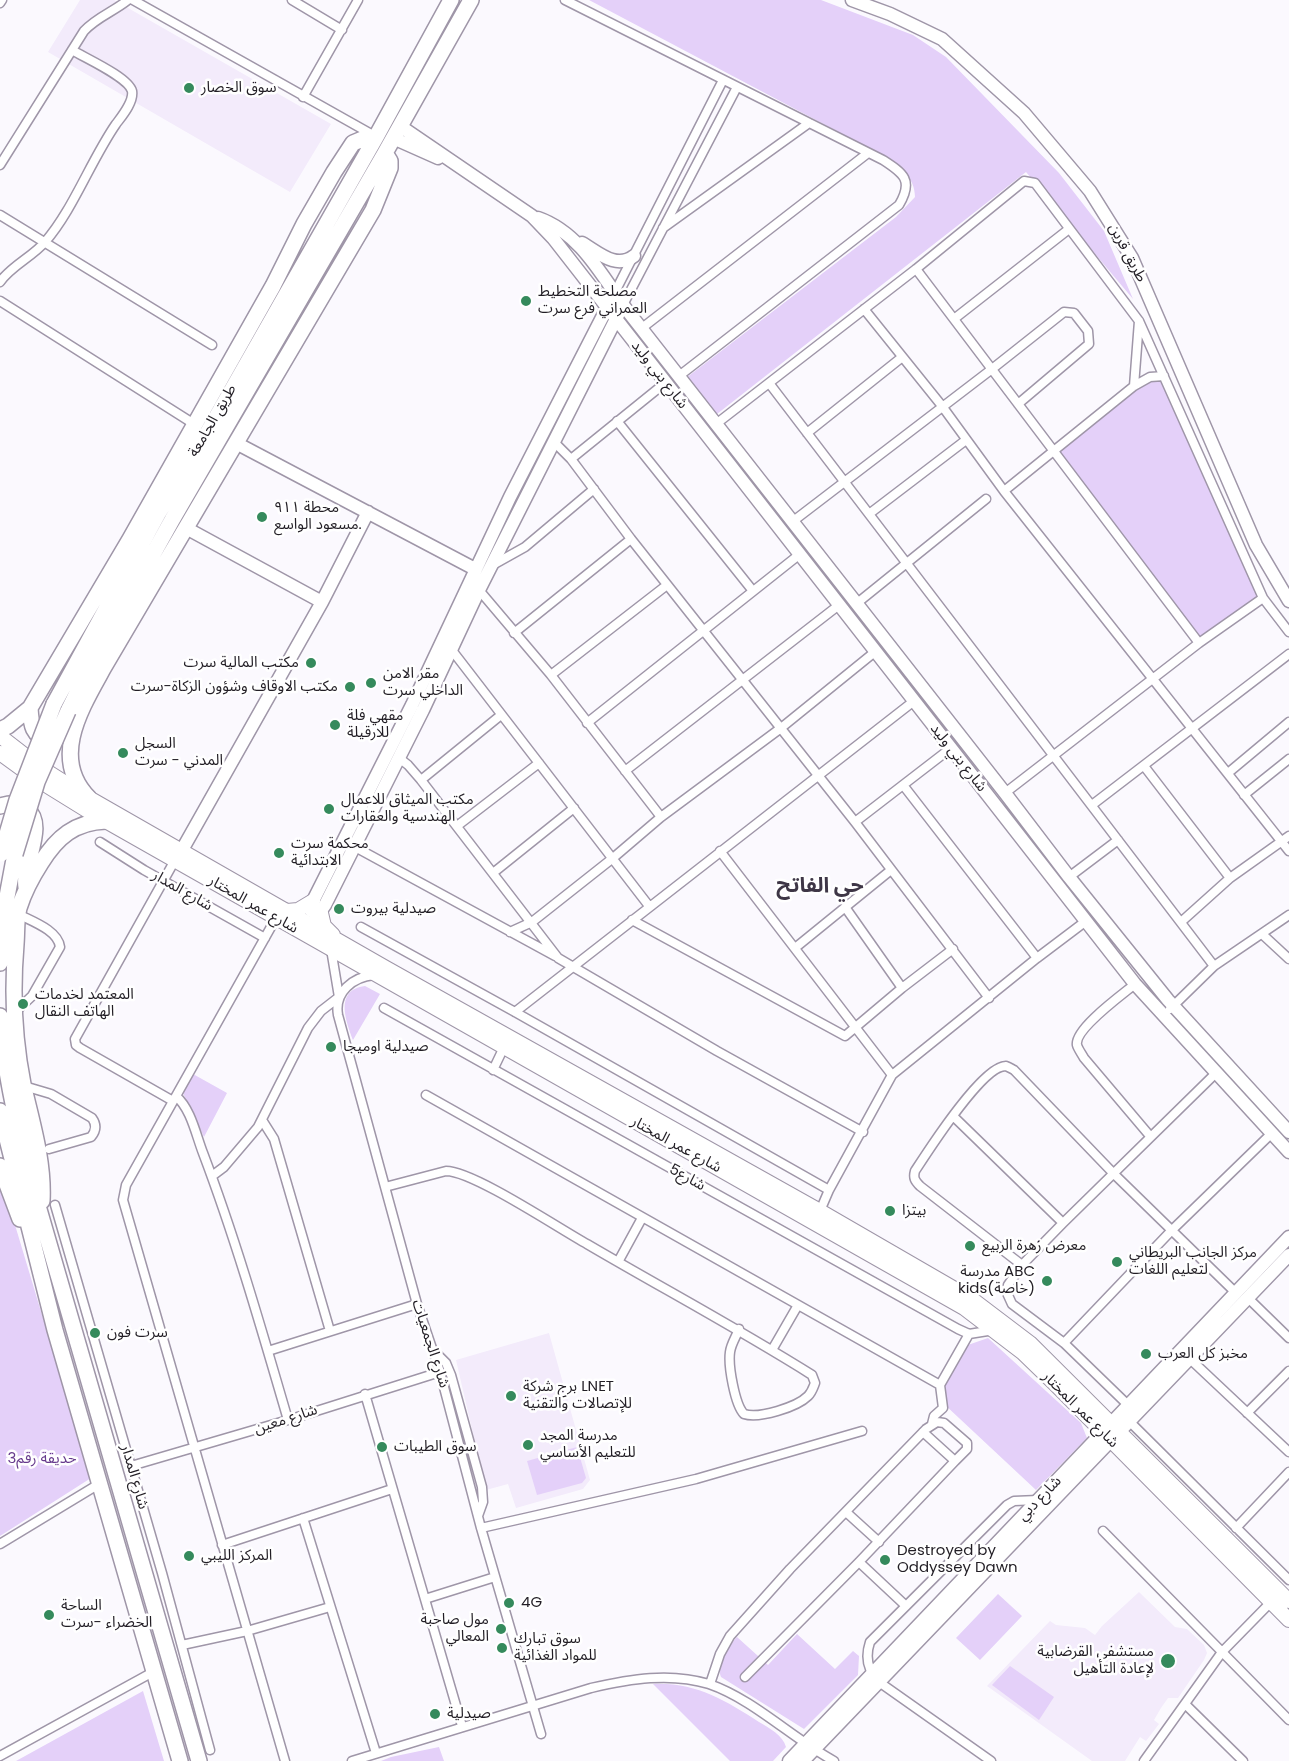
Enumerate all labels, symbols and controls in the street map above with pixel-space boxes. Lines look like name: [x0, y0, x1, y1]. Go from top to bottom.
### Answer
place label: سوق الخصار: [201, 79, 277, 97]
marker: سوق الخصار: [182, 81, 196, 95]
street label: طريق قرين: [1104, 221, 1150, 285]
place label: مصلحة التخطيط العمراني فرع سرت: [538, 283, 647, 318]
marker: مصلحة التخطيط العمراني فرع سرت: [519, 294, 533, 308]
street label: شارع بني وليد: [627, 337, 691, 413]
street label: طريق الجامعة: [185, 382, 241, 460]
place label: محطة ٩١١ مسعود الواسع.: [274, 499, 362, 534]
marker: محطة ٩١١ مسعود الواسع.: [255, 510, 269, 524]
place label: مكتب المالية سرت: [184, 654, 299, 672]
marker: مكتب المالية سرت: [304, 656, 318, 670]
place label: مقر الامن الداخلي سرت: [383, 665, 463, 700]
marker: مقر الامن الداخلي سرت: [364, 676, 378, 690]
place label: مكتب الاوقاف وشؤون الزكاة-سرت: [131, 678, 338, 696]
marker: مكتب الاوقاف وشؤون الزكاة-سرت: [343, 680, 357, 694]
place label: مقهي فلة للارقيلة: [347, 707, 403, 742]
marker: مقهي فلة للارقيلة: [328, 718, 342, 732]
street label: شارع بني وليد: [926, 720, 990, 796]
place label: السجل المدني - سرت: [135, 735, 223, 770]
marker: السجل المدني - سرت: [116, 746, 130, 760]
place label: مكتب الميثاق للاعمال الهندسية والعقارات: [341, 791, 474, 826]
marker: مكتب الميثاق للاعمال الهندسية والعقارات: [322, 802, 336, 816]
place label: محكمة سرت الابتدائية: [291, 835, 369, 870]
marker: محكمة سرت الابتدائية: [272, 846, 286, 860]
street label: شارع المدار: [149, 867, 215, 915]
street label: شارع عمر المختار: [205, 872, 301, 938]
district label: حي الفاتح: [776, 874, 864, 900]
place label: صيدلية بيروت: [351, 900, 436, 918]
marker: صيدلية بيروت: [332, 902, 346, 916]
place label: المعتمد لخدمات الهاتف النقال: [35, 986, 134, 1021]
marker: المعتمد لخدمات الهاتف النقال: [16, 997, 30, 1011]
place label: صيدلية اوميجا: [343, 1038, 429, 1056]
marker: صيدلية اوميجا: [324, 1040, 338, 1054]
street label: شارع عمر المختار: [628, 1113, 724, 1177]
street label: شارع5: [666, 1161, 708, 1195]
place label: بيتزا: [902, 1202, 926, 1220]
marker: بيتزا: [883, 1204, 897, 1218]
place label: معرض زهرة الربيع: [982, 1237, 1086, 1255]
marker: معرض زهرة الربيع: [963, 1239, 977, 1253]
place label: مركز الجانب البريطاني لتعليم اللغات: [1129, 1244, 1257, 1279]
marker: مركز الجانب البريطاني لتعليم اللغات: [1110, 1255, 1124, 1269]
place label: مدرسة ABC kids(خاصة): [958, 1263, 1035, 1298]
marker: مدرسة ABC kids(خاصة): [1040, 1274, 1054, 1288]
street label: شارع الجمعيات: [407, 1298, 453, 1390]
place label: سرت فون: [107, 1324, 168, 1342]
marker: سرت فون: [88, 1326, 102, 1340]
place label: مخبز كل العرب: [1158, 1345, 1248, 1363]
marker: مخبز كل العرب: [1139, 1347, 1153, 1361]
street label: شارع عمر المختار: [1038, 1368, 1122, 1452]
place label: برج شركة LNET للإتصالات والتقنية: [523, 1378, 632, 1413]
marker: برج شركة LNET للإتصالات والتقنية: [504, 1389, 518, 1403]
street label: شارع معين: [252, 1401, 320, 1439]
place label: مدرسة المجد للتعليم الأساسي: [540, 1427, 636, 1462]
place label: سوق الطيبات: [394, 1438, 477, 1456]
marker: مدرسة المجد للتعليم الأساسي: [521, 1438, 535, 1452]
marker: سوق الطيبات: [375, 1440, 389, 1454]
street label: شارع المدار: [116, 1443, 152, 1511]
park label: حديقة رقم3: [7, 1450, 77, 1468]
street label: شارع دبي: [1014, 1473, 1066, 1525]
place label: Destroyed by Oddyssey Dawn: [897, 1542, 1018, 1577]
place label: المركز الليبي: [201, 1547, 272, 1565]
marker: المركز الليبي: [182, 1549, 196, 1563]
marker: Destroyed by Oddyssey Dawn: [878, 1553, 892, 1567]
place label: 4G: [521, 1594, 542, 1612]
marker: 4G: [502, 1596, 516, 1610]
place label: الساحة الخضراء -سرت: [61, 1597, 152, 1632]
marker: الساحة الخضراء -سرت: [42, 1608, 56, 1622]
place label: مول صاحبة المعالي: [420, 1611, 489, 1646]
marker: مول صاحبة المعالي: [494, 1622, 508, 1636]
place label: سوق تبارك للمواد الغذائية: [514, 1630, 597, 1665]
marker: سوق تبارك للمواد الغذائية: [495, 1641, 509, 1655]
place label: مستشفي القرضابية لإعادة التأهيل: [1037, 1643, 1154, 1678]
marker: مستشفي القرضابية لإعادة التأهيل: [1159, 1652, 1177, 1670]
place label: صيدلية: [447, 1705, 491, 1723]
marker: صيدلية: [428, 1707, 442, 1721]

